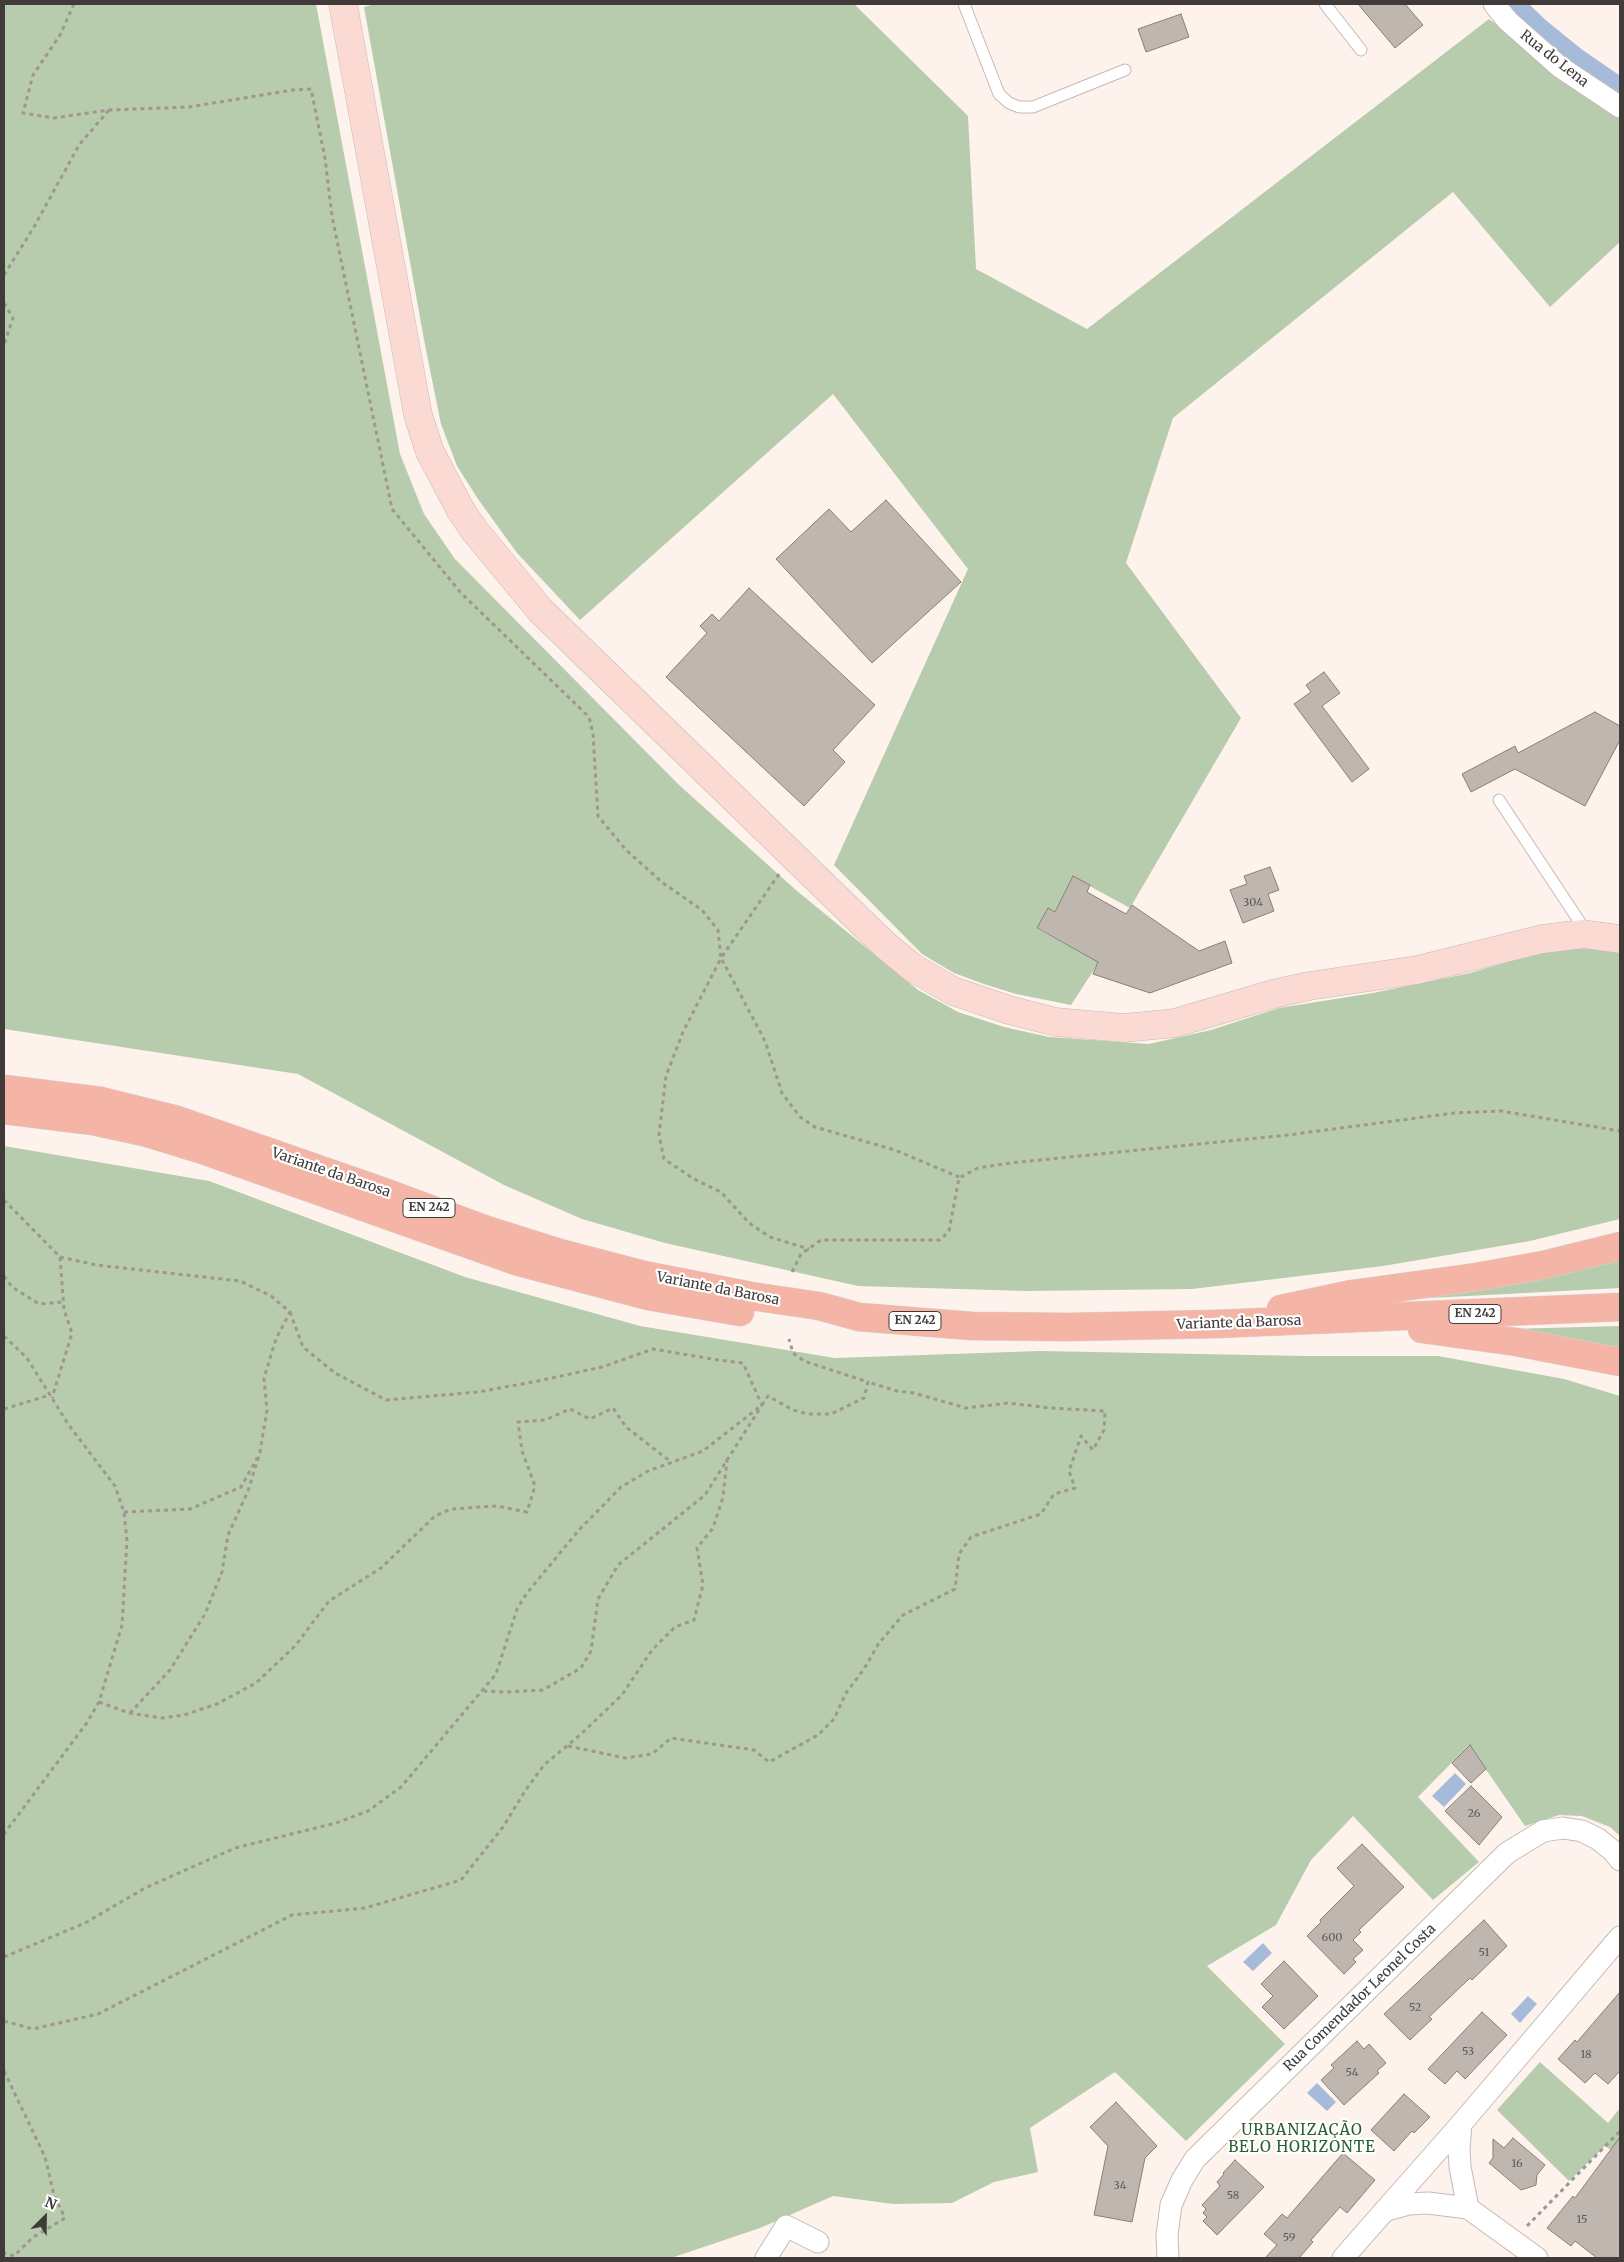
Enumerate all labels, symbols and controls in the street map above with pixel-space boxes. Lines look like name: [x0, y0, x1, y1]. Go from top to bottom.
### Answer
street label: Rua do Lena: [1516, 27, 1592, 91]
house number: 304: [1243, 896, 1263, 910]
street label: Variante da Barosa: [269, 1145, 393, 1201]
road number: EN 242: [403, 1198, 455, 1218]
street label: Variante da Barosa: [655, 1269, 781, 1309]
road number: EN 242: [1449, 1305, 1501, 1324]
road number: EN 242: [889, 1312, 941, 1330]
street label: Variante da Barosa: [1176, 1312, 1302, 1334]
house number: 26: [1468, 1807, 1480, 1821]
street label: Rua Comendador Leonel Costa: [1280, 1921, 1440, 2075]
house number: 600: [1322, 1931, 1342, 1945]
house number: 51: [1479, 1946, 1489, 1960]
house number: 52: [1409, 2001, 1421, 2015]
house number: 53: [1462, 2045, 1474, 2059]
house number: 18: [1580, 2048, 1592, 2062]
house number: 54: [1346, 2066, 1358, 2080]
district label: URBANIZAÇÃO BELO HORIZONTE: [1226, 2122, 1378, 2157]
house number: 16: [1511, 2157, 1523, 2171]
house number: 34: [1114, 2179, 1126, 2193]
house number: 58: [1227, 2189, 1239, 2203]
north arrow: [20, 2192, 70, 2242]
text: N: [42, 2193, 59, 2214]
house number: 15: [1576, 2213, 1588, 2227]
house number: 59: [1283, 2231, 1295, 2245]

